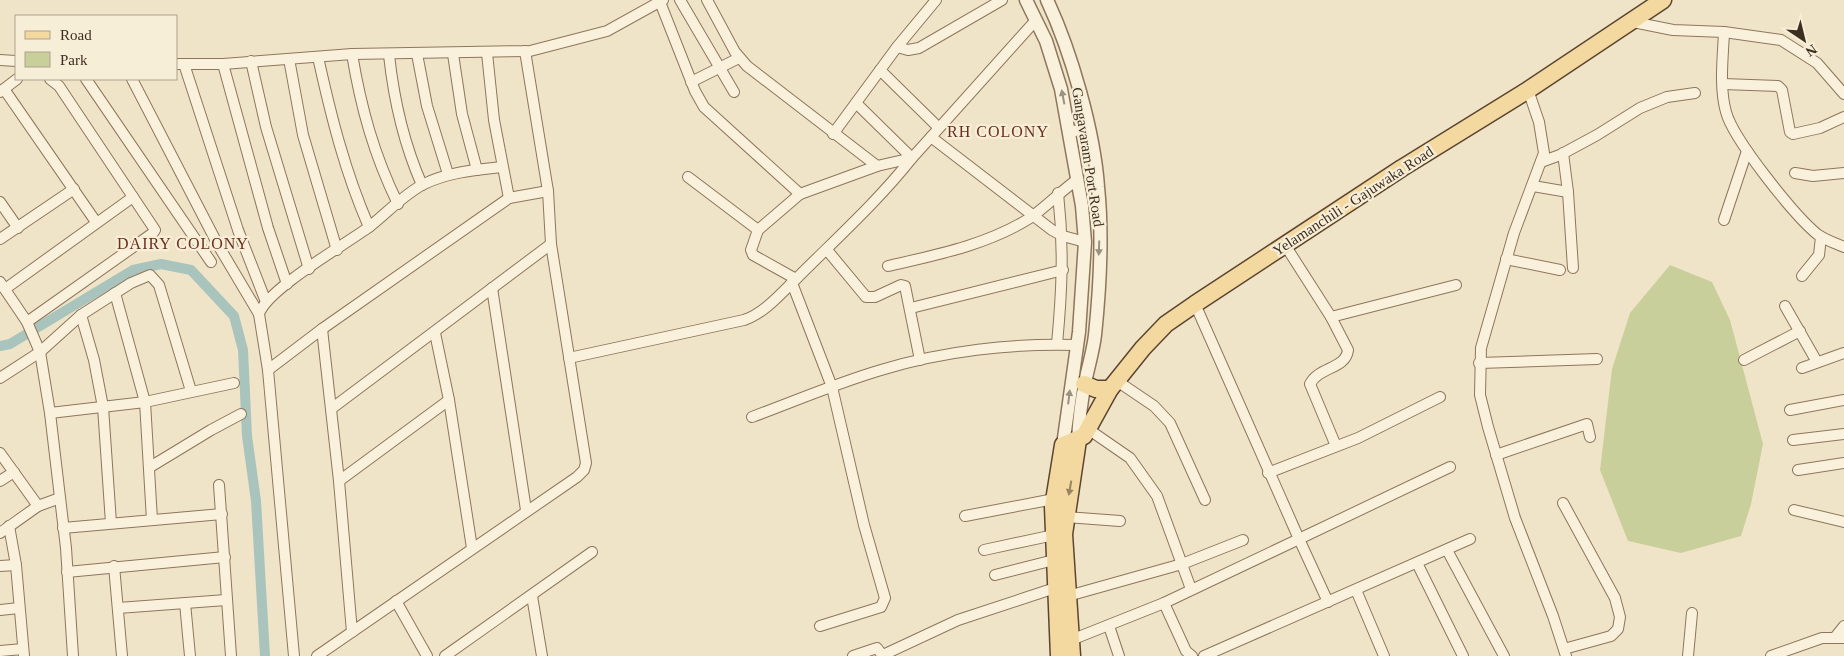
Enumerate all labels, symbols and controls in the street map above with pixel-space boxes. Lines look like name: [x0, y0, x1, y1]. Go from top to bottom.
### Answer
legend: [15, 15, 178, 80]
north arrow: [1779, 15, 1829, 65]
text: Road: [60, 27, 92, 43]
text: N: [1803, 41, 1820, 59]
text: Park: [60, 52, 88, 68]
street label: Gangavaram Port Road: [1069, 86, 1107, 228]
one-way arrow: [1058, 89, 1066, 105]
district label: RH COLONY: [947, 123, 1049, 140]
street label: Yelamanchili - Gajuwaka Road: [1270, 143, 1437, 259]
district label: DAIRY COLONY: [117, 235, 249, 252]
one-way arrow: [1095, 240, 1103, 256]
one-way arrow: [1065, 389, 1073, 405]
one-way arrow: [1066, 481, 1074, 497]

